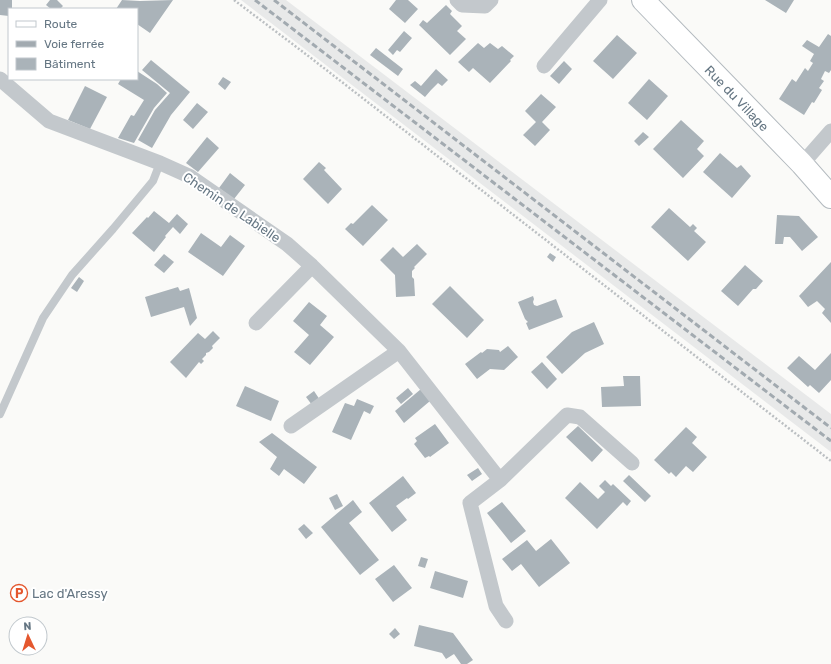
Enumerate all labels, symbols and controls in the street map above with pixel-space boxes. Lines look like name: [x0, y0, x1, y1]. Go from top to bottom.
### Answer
legend: [8, 8, 138, 80]
text: Route: [44, 17, 78, 31]
text: Voie ferrée: [44, 37, 104, 51]
text: Bâtiment: [44, 57, 96, 71]
street label: Rue du Village: [701, 62, 772, 135]
street label: Chemin de Labielle: [180, 169, 283, 246]
parking icon: Lac d'Aressy: [9, 583, 29, 603]
place label: Lac d'Aressy: [32, 586, 108, 601]
north arrow: [8, 616, 48, 656]
text: N: [23, 620, 32, 633]

